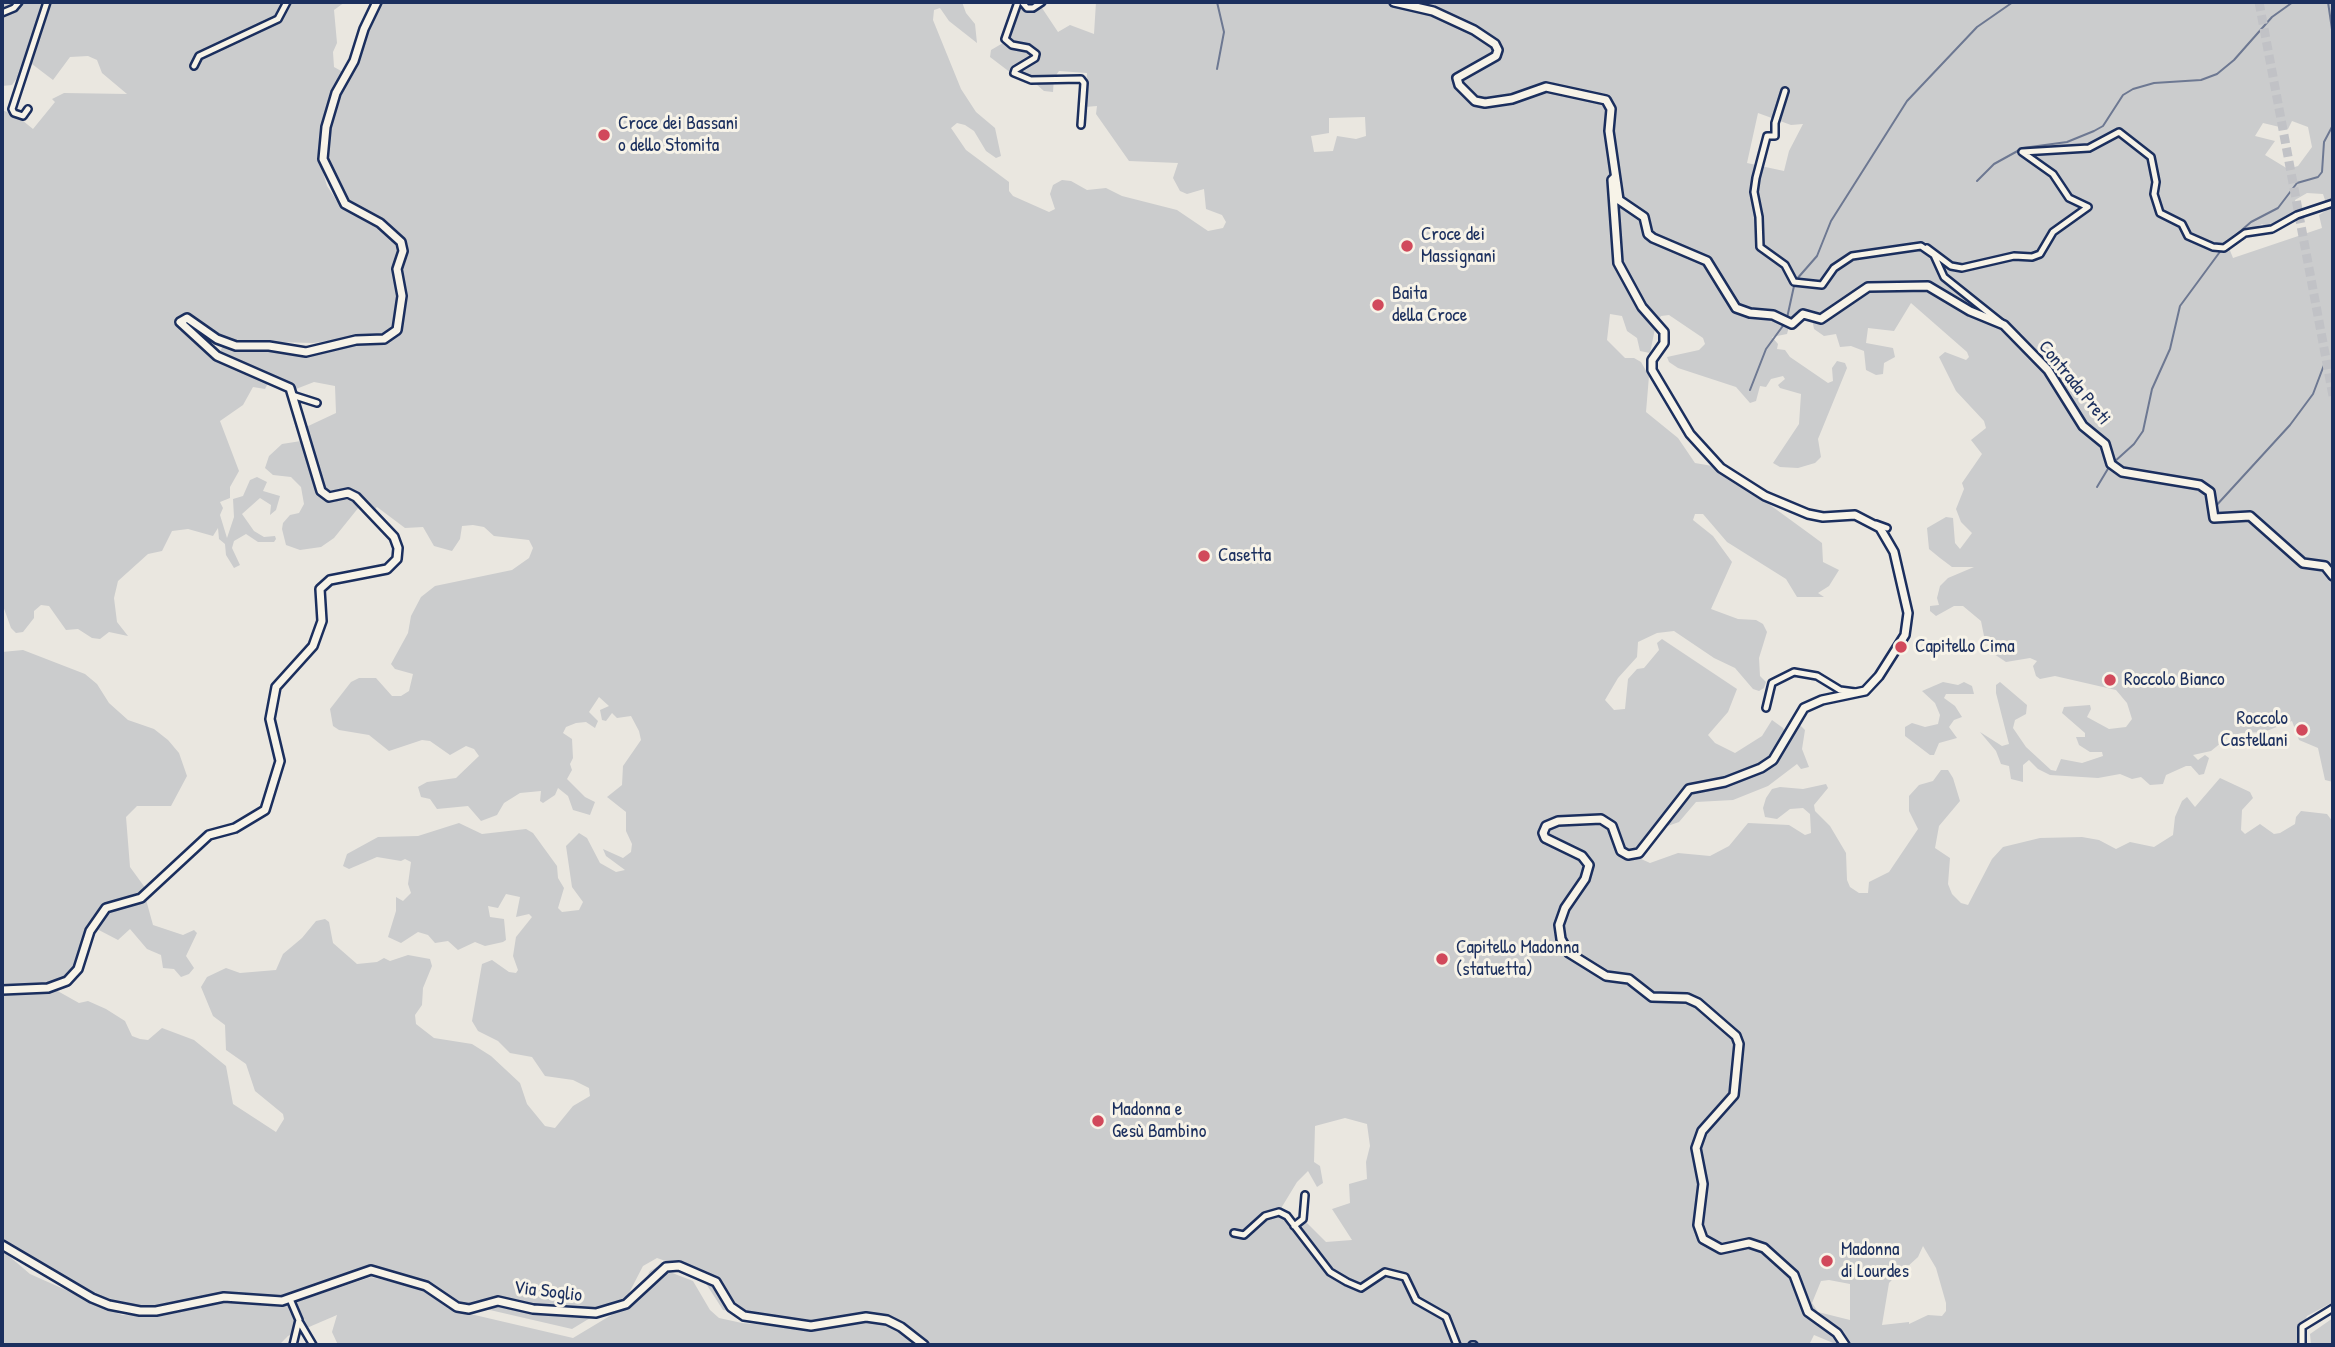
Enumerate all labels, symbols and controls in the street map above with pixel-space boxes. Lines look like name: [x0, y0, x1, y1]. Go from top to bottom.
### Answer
place label: Croce dei Bassani o dello Stomita: [618, 113, 738, 157]
marker: Croce dei Bassani o dello Stomita: [596, 127, 612, 143]
place label: Croce dei Massignani: [1421, 224, 1496, 268]
marker: Croce dei Massignani: [1399, 238, 1415, 254]
place label: Baita della Croce: [1392, 283, 1467, 327]
marker: Baita della Croce: [1370, 297, 1386, 313]
street label: Contrada Preti: [2033, 336, 2115, 430]
place label: Casetta: [1218, 545, 1271, 567]
marker: Casetta: [1196, 548, 1212, 564]
place label: Capitello Cima: [1915, 636, 2015, 658]
marker: Capitello Cima: [1893, 639, 1909, 655]
place label: Roccolo Bianco: [2124, 669, 2225, 691]
marker: Roccolo Bianco: [2102, 672, 2118, 688]
place label: Roccolo Castellani: [2220, 708, 2288, 752]
marker: Roccolo Castellani: [2294, 722, 2310, 738]
place label: Capitello Madonna (statuetta): [1456, 937, 1579, 981]
marker: Capitello Madonna (statuetta): [1434, 951, 1450, 967]
place label: Madonna e Gesù Bambino: [1112, 1099, 1206, 1143]
marker: Madonna e Gesù Bambino: [1090, 1113, 1106, 1129]
place label: Madonna di Lourdes: [1841, 1239, 1909, 1283]
marker: Madonna di Lourdes: [1819, 1253, 1835, 1269]
street label: Via Soglio: [513, 1277, 583, 1307]

